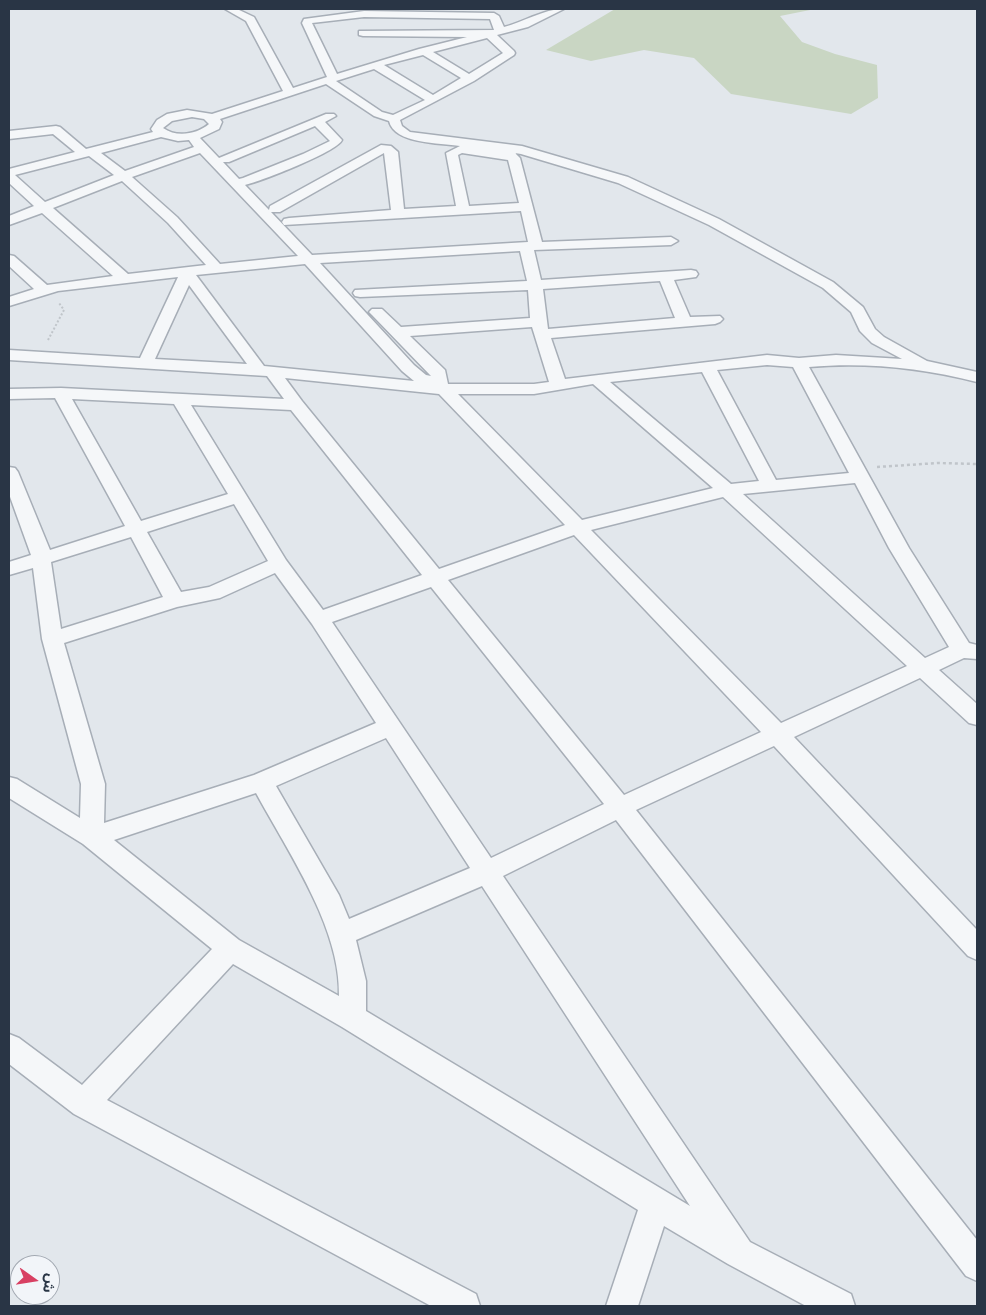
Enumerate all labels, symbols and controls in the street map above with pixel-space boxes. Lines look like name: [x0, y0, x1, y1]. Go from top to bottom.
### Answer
north arrow: [10, 1255, 60, 1305]
text: ش: [37, 1272, 61, 1295]

